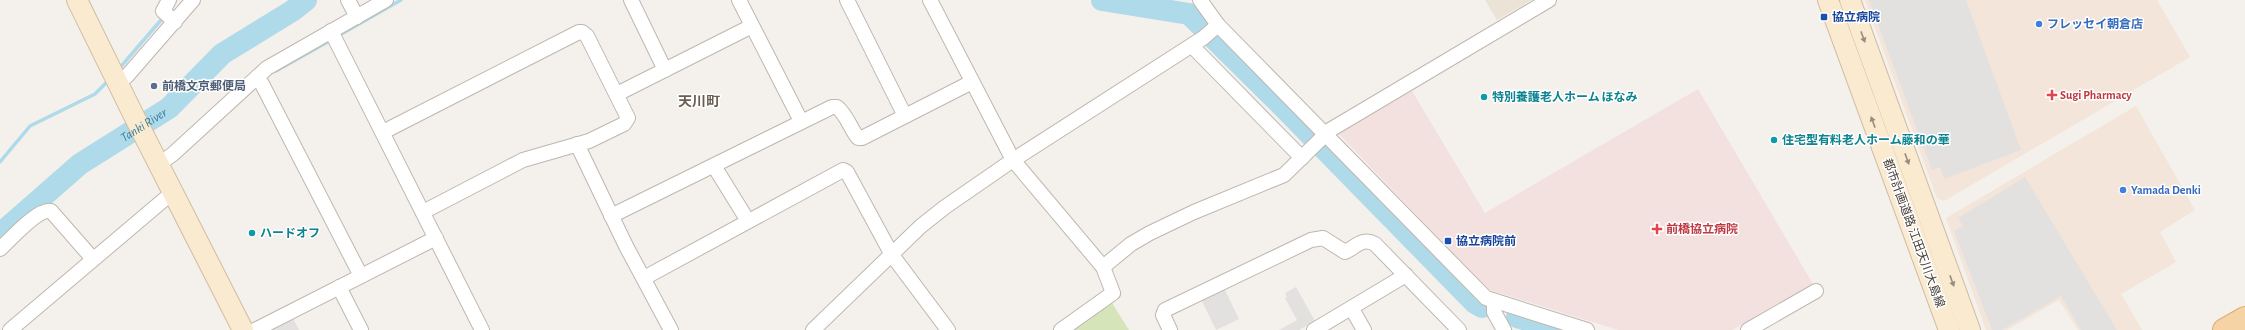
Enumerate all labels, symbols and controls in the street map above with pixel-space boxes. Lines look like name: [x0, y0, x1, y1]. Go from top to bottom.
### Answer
place label: 協立病院: [1832, 10, 1880, 23]
marker: 協立病院: [1819, 12, 1829, 22]
place label: フレッセイ朝倉店: [2047, 18, 2143, 30]
marker: フレッセイ朝倉店: [2034, 19, 2044, 29]
one-way arrow: [1860, 31, 1866, 43]
place label: 前橋文京郵便局: [162, 79, 246, 92]
marker: 前橋文京郵便局: [149, 81, 159, 91]
place label: Sugi Pharmacy: [2060, 89, 2132, 102]
place label: 特別養護老人ホーム ほなみ: [1492, 90, 1637, 103]
marker: Sugi Pharmacy: [2047, 90, 2057, 100]
marker: 特別養護老人ホーム ほなみ: [1479, 92, 1489, 102]
district label: 天川町: [678, 94, 720, 109]
water label: Tanki River: [119, 106, 170, 145]
one-way arrow: [1870, 116, 1876, 128]
place label: 住宅型有料老人ホーム藤和の華: [1782, 133, 1950, 146]
marker: 住宅型有料老人ホーム藤和の華: [1769, 135, 1779, 145]
one-way arrow: [1905, 153, 1911, 165]
street label: 都市計画道路 江田天川大島線: [1881, 156, 1948, 309]
place label: Yamada Denki: [2131, 184, 2201, 196]
marker: Yamada Denki: [2118, 185, 2128, 195]
place label: 前橋協立病院: [1666, 222, 1738, 235]
marker: 前橋協立病院: [1651, 223, 1663, 235]
place label: ハードオフ: [260, 227, 320, 239]
marker: ハードオフ: [247, 228, 257, 238]
place label: 協立病院前: [1456, 234, 1516, 247]
marker: 協立病院前: [1443, 236, 1453, 246]
one-way arrow: [1949, 275, 1955, 287]

